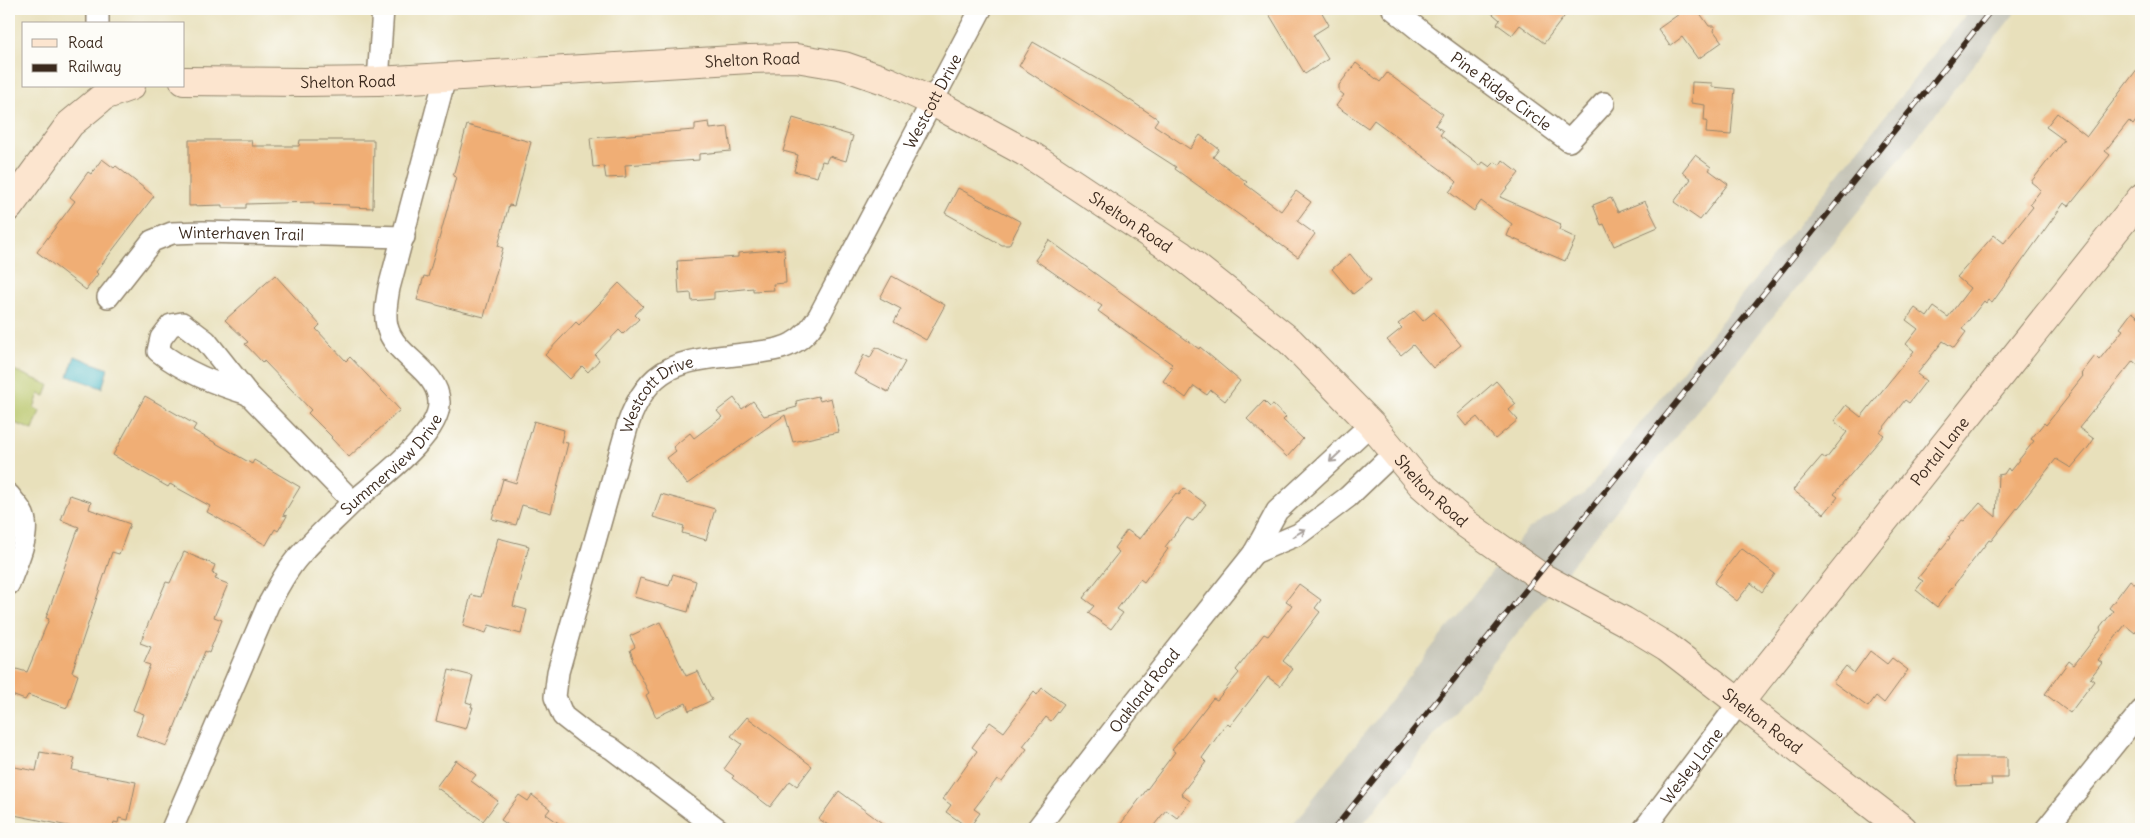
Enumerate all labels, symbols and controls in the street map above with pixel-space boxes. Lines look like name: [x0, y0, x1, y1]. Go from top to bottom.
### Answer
legend: [22, 22, 185, 88]
text: Road: [68, 33, 103, 52]
street label: Pine Ridge Circle: [1447, 47, 1556, 135]
street label: Shelton Road: [704, 48, 800, 72]
street label: Westcott Drive: [899, 50, 966, 152]
text: Railway: [68, 57, 122, 76]
street label: Shelton Road: [300, 70, 396, 92]
street label: Shelton Road: [1086, 187, 1176, 256]
street label: Winterhaven Trail: [178, 222, 304, 245]
street label: Westcott Drive: [616, 351, 695, 435]
street label: Summerview Drive: [336, 411, 446, 519]
street label: Portal Lane: [1906, 413, 1973, 490]
street label: Shelton Road: [1390, 450, 1472, 531]
one-way arrow: [1329, 451, 1342, 463]
one-way arrow: [1291, 528, 1306, 538]
street label: Oakland Road: [1104, 644, 1184, 737]
street label: Shelton Road: [1719, 684, 1806, 758]
street label: Wesley Lane: [1656, 724, 1727, 808]

